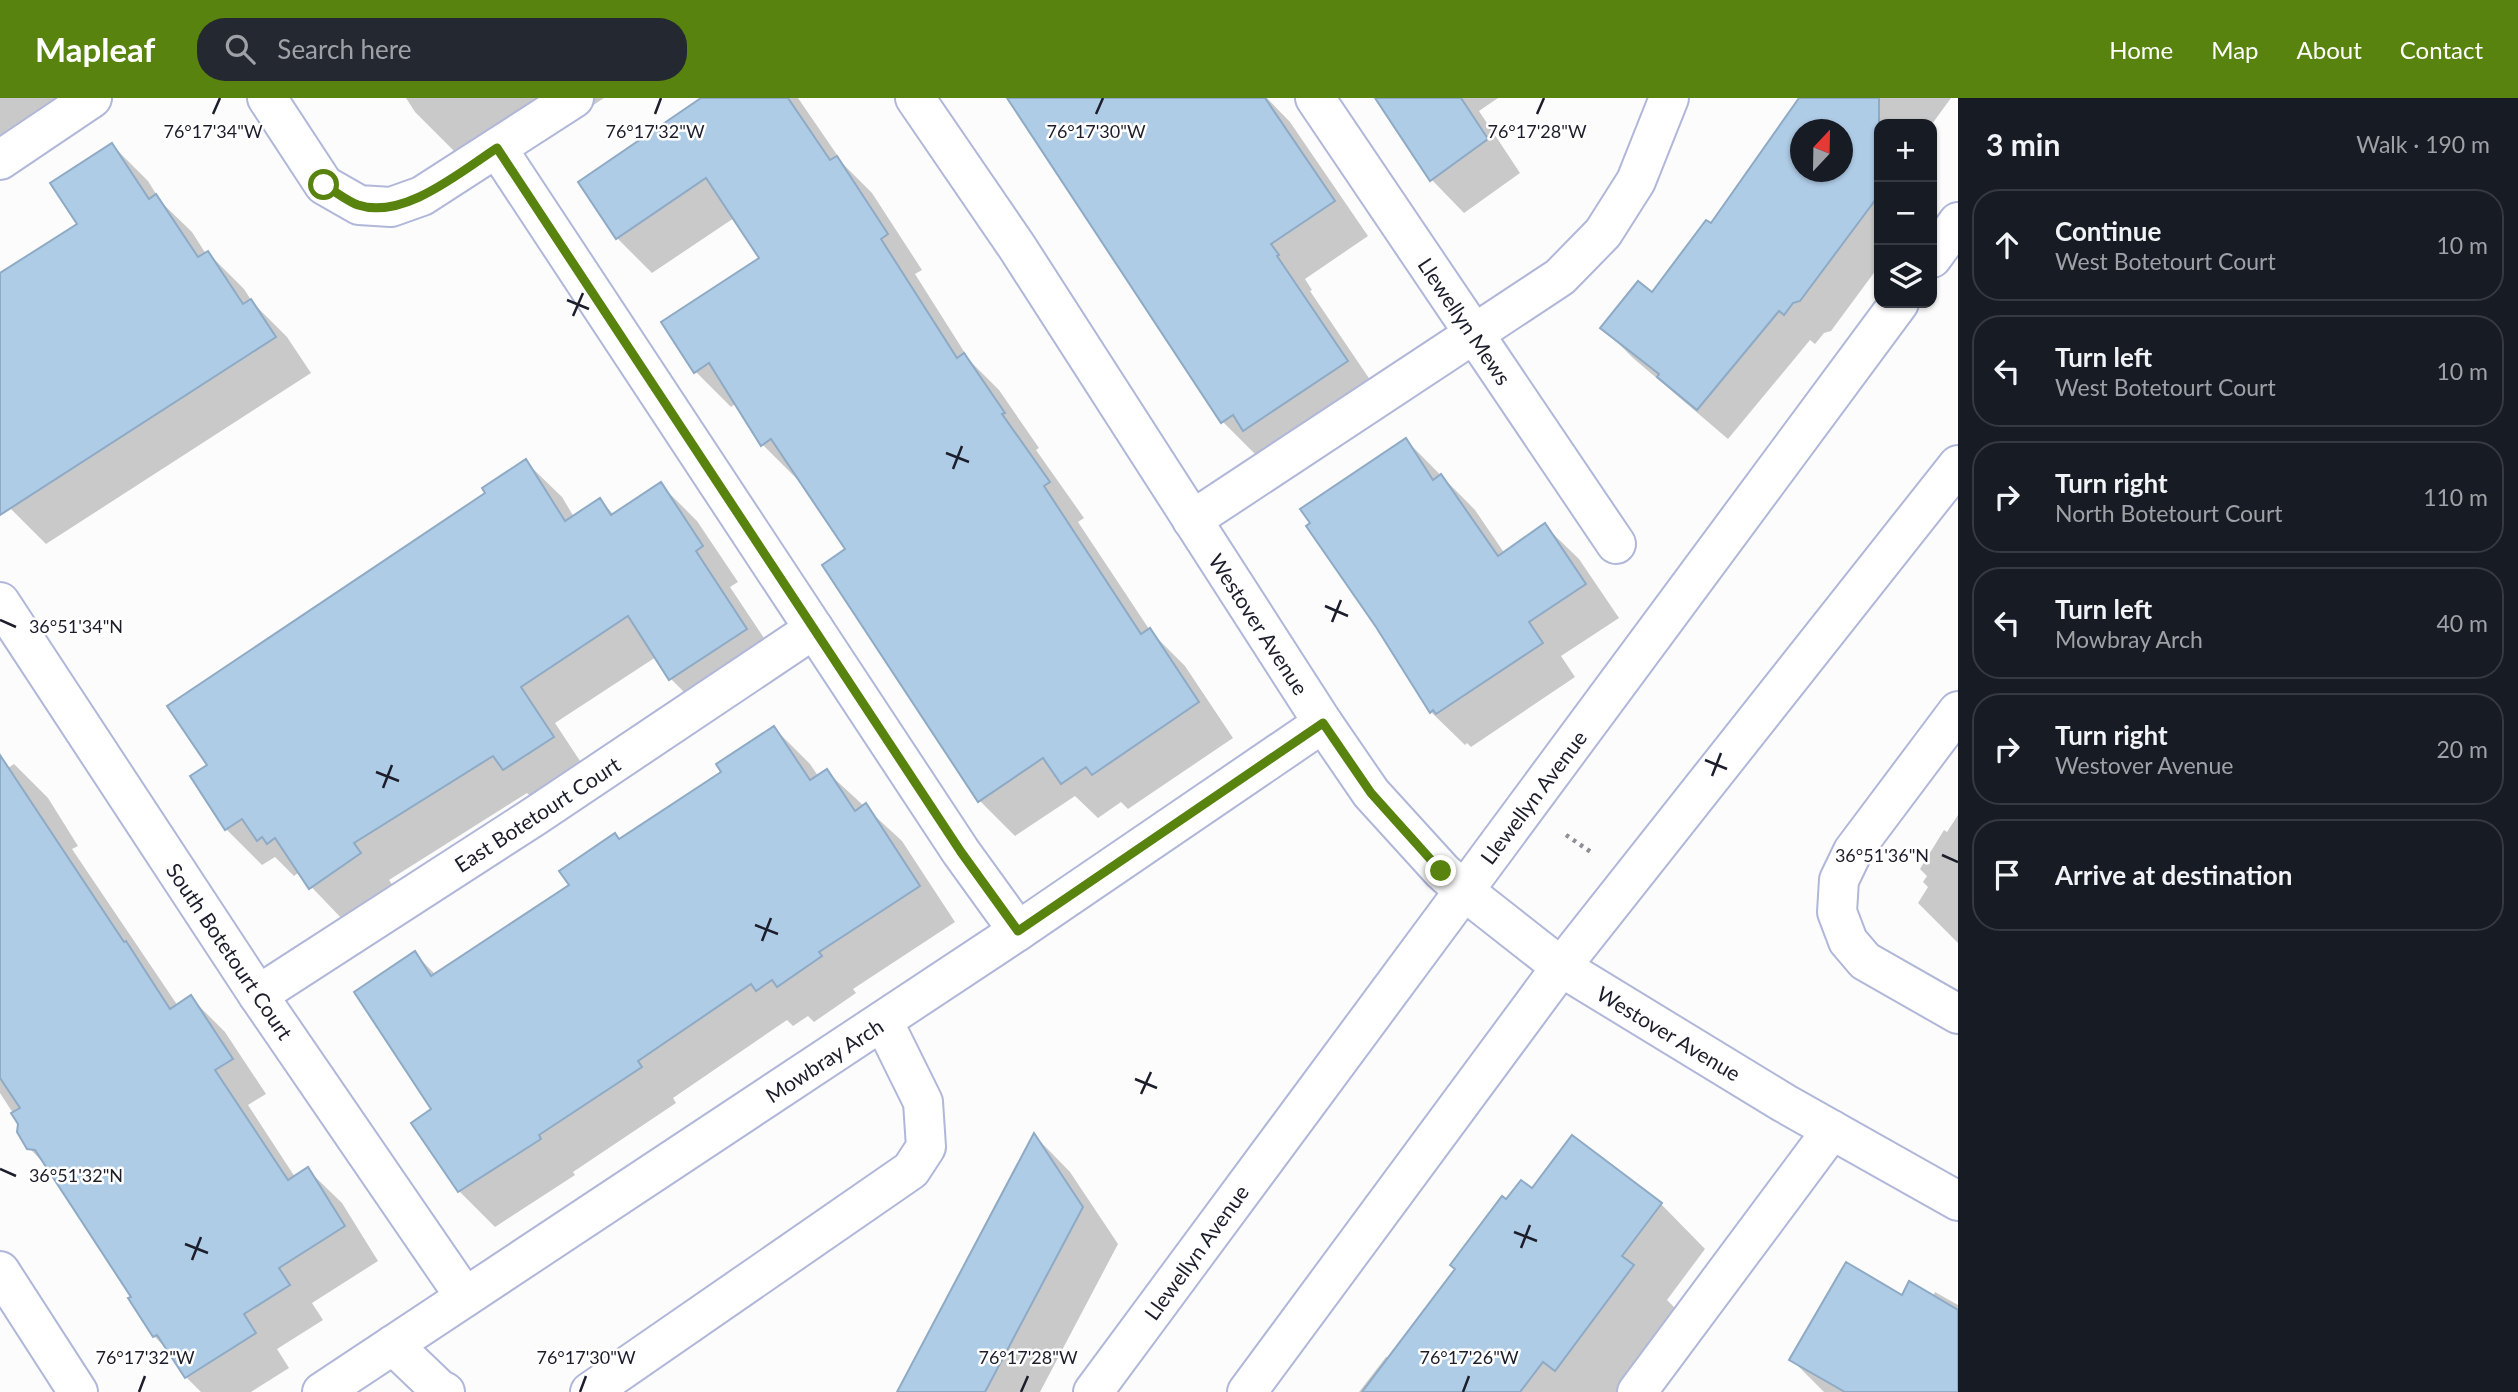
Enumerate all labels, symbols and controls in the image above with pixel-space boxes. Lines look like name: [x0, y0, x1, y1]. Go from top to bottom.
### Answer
search box: [197, 18, 687, 81]
text: Mapleaf: [35, 29, 155, 69]
icon: search: [221, 30, 259, 68]
text: Search here: [277, 33, 411, 65]
text: Home: [2109, 35, 2173, 64]
text: Map: [2211, 35, 2259, 64]
text: About: [2297, 35, 2362, 64]
text: Contact: [2400, 35, 2483, 64]
north arrow: [1790, 119, 1853, 182]
map controls: [1874, 119, 1937, 308]
button: +: [1874, 119, 1937, 182]
text: 76°17'34"W: [163, 120, 263, 142]
text: 76°17'32"W: [605, 120, 705, 142]
text: 76°17'30"W: [1046, 120, 1146, 142]
text: 76°17'28"W: [1487, 120, 1587, 142]
text: 3 min: [1986, 126, 2060, 162]
text: Walk · 190 m: [2356, 130, 2490, 158]
route start: [308, 169, 339, 200]
button: −: [1874, 182, 1937, 245]
text: Continue: [2055, 215, 2161, 247]
icon: ahead: [1988, 226, 2026, 264]
text: 10 m: [2437, 231, 2488, 259]
button: layers: [1874, 245, 1937, 308]
text: West Botetourt Court: [2055, 247, 2276, 275]
street label: Llewellyn Mews: [1413, 253, 1517, 389]
text: Turn left: [2055, 341, 2152, 373]
icon: left: [1988, 352, 2026, 390]
text: 10 m: [2437, 357, 2488, 385]
text: West Botetourt Court: [2055, 373, 2276, 401]
text: Turn right: [2055, 467, 2168, 499]
icon: right: [1988, 478, 2026, 516]
text: 110 m: [2423, 483, 2488, 511]
text: North Botetourt Court: [2055, 499, 2283, 527]
street label: Westover Avenue: [1204, 549, 1314, 699]
text: Turn left: [2055, 593, 2152, 625]
icon: left: [1988, 604, 2026, 642]
text: 40 m: [2437, 609, 2488, 637]
text: 36°51'34"N: [29, 615, 123, 637]
text: Mowbray Arch: [2055, 625, 2203, 653]
text: Turn right: [2055, 719, 2168, 751]
street label: Llewellyn Avenue: [1475, 725, 1591, 869]
icon: right: [1988, 730, 2026, 768]
text: 20 m: [2437, 735, 2488, 763]
street label: East Botetourt Court: [450, 751, 625, 877]
text: Westover Avenue: [2055, 751, 2233, 779]
text: 36°51'36"N: [1835, 844, 1929, 866]
route end: [1425, 855, 1456, 886]
icon: arrive: [1988, 856, 2026, 894]
street label: South Botetourt Court: [162, 858, 299, 1044]
text: Arrive at destination: [2055, 859, 2292, 891]
street label: Westover Avenue: [1593, 980, 1745, 1086]
street label: Mowbray Arch: [761, 1013, 887, 1107]
text: 36°51'32"N: [29, 1164, 123, 1186]
street label: Llewellyn Avenue: [1139, 1180, 1253, 1324]
text: 76°17'32"W: [95, 1346, 195, 1368]
text: 76°17'30"W: [536, 1346, 636, 1368]
text: 76°17'28"W: [978, 1346, 1078, 1368]
text: 76°17'26"W: [1419, 1346, 1519, 1368]

